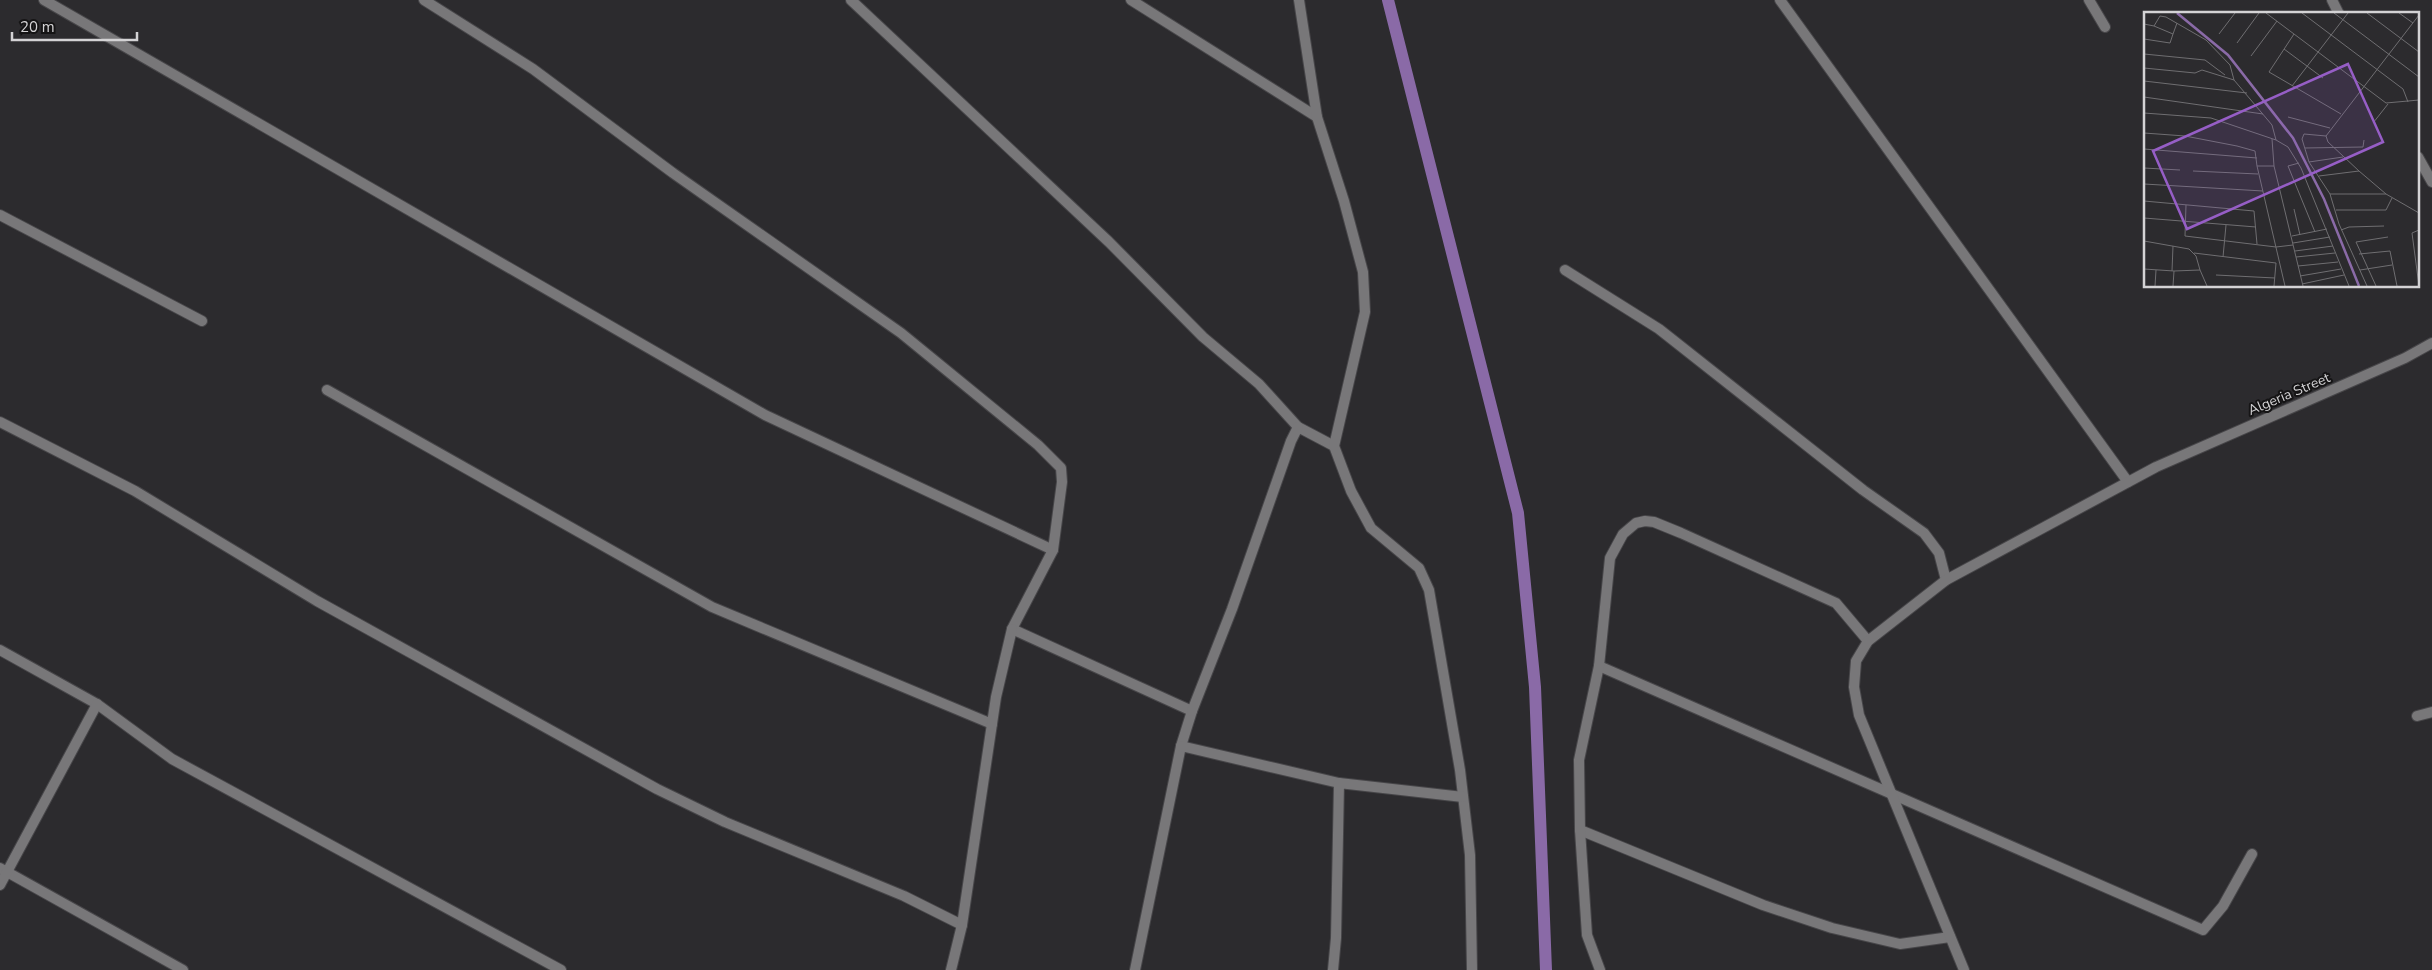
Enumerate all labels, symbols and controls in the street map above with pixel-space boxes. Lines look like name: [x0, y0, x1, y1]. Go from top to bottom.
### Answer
scale bar: [12, 10, 138, 42]
inset map: [2144, 12, 2420, 288]
text: 20 m: [20, 17, 55, 37]
street label: Algeria Street: [2245, 368, 2333, 420]

